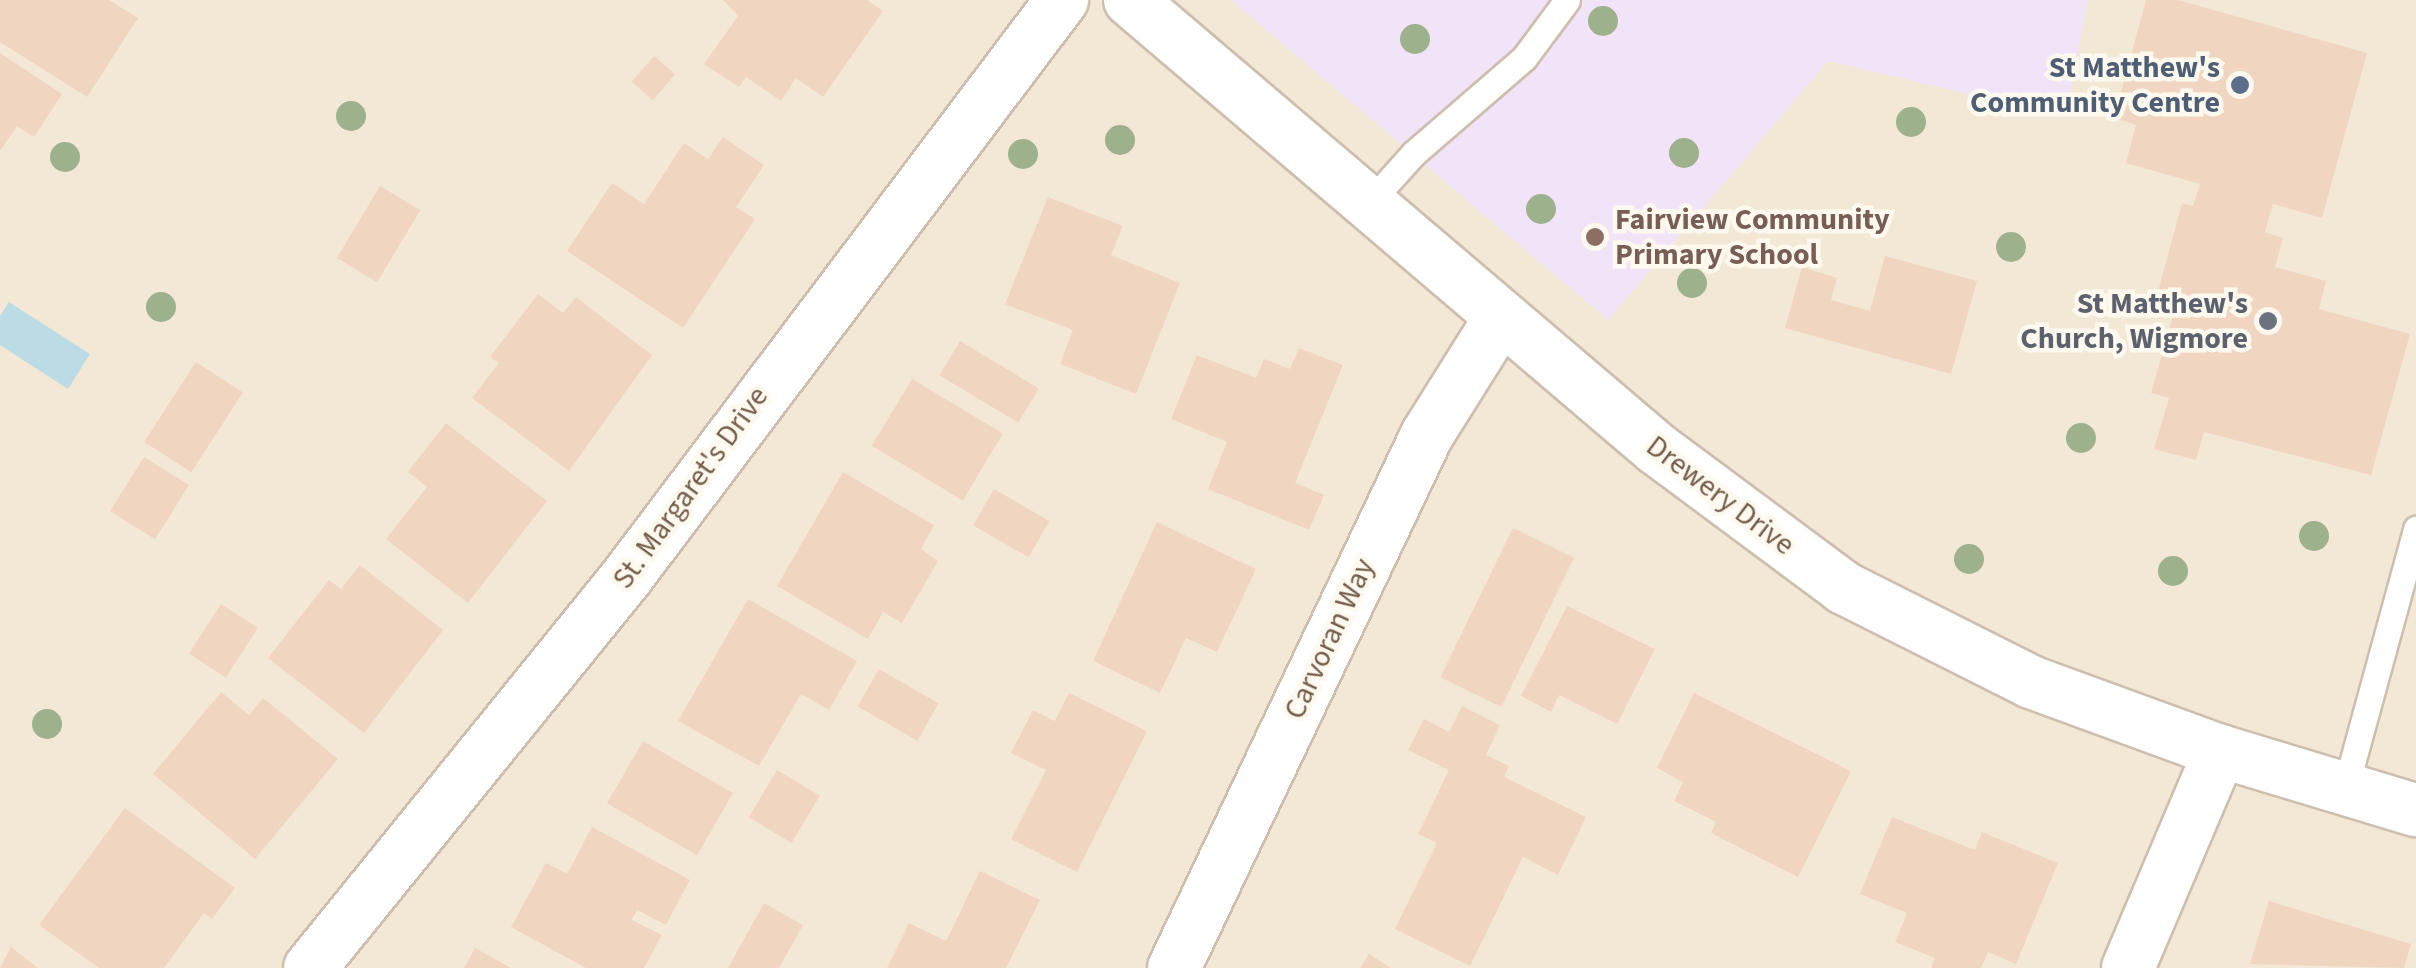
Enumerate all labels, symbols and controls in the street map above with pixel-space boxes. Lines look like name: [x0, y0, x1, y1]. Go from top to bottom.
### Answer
place label: St Matthew's Community Centre: [1970, 50, 2220, 120]
marker: St Matthew's Community Centre: [2229, 74, 2251, 96]
place label: Fairview Community Primary School: [1615, 202, 1890, 272]
marker: Fairview Community Primary School: [1584, 226, 1606, 248]
place label: St Matthew's Church, Wigmore: [2020, 286, 2248, 356]
marker: St Matthew's Church, Wigmore: [2257, 310, 2279, 332]
street label: St. Margaret's Drive: [606, 380, 776, 596]
street label: Drewery Drive: [1639, 429, 1801, 563]
street label: Carvoran Way: [1277, 553, 1383, 725]

